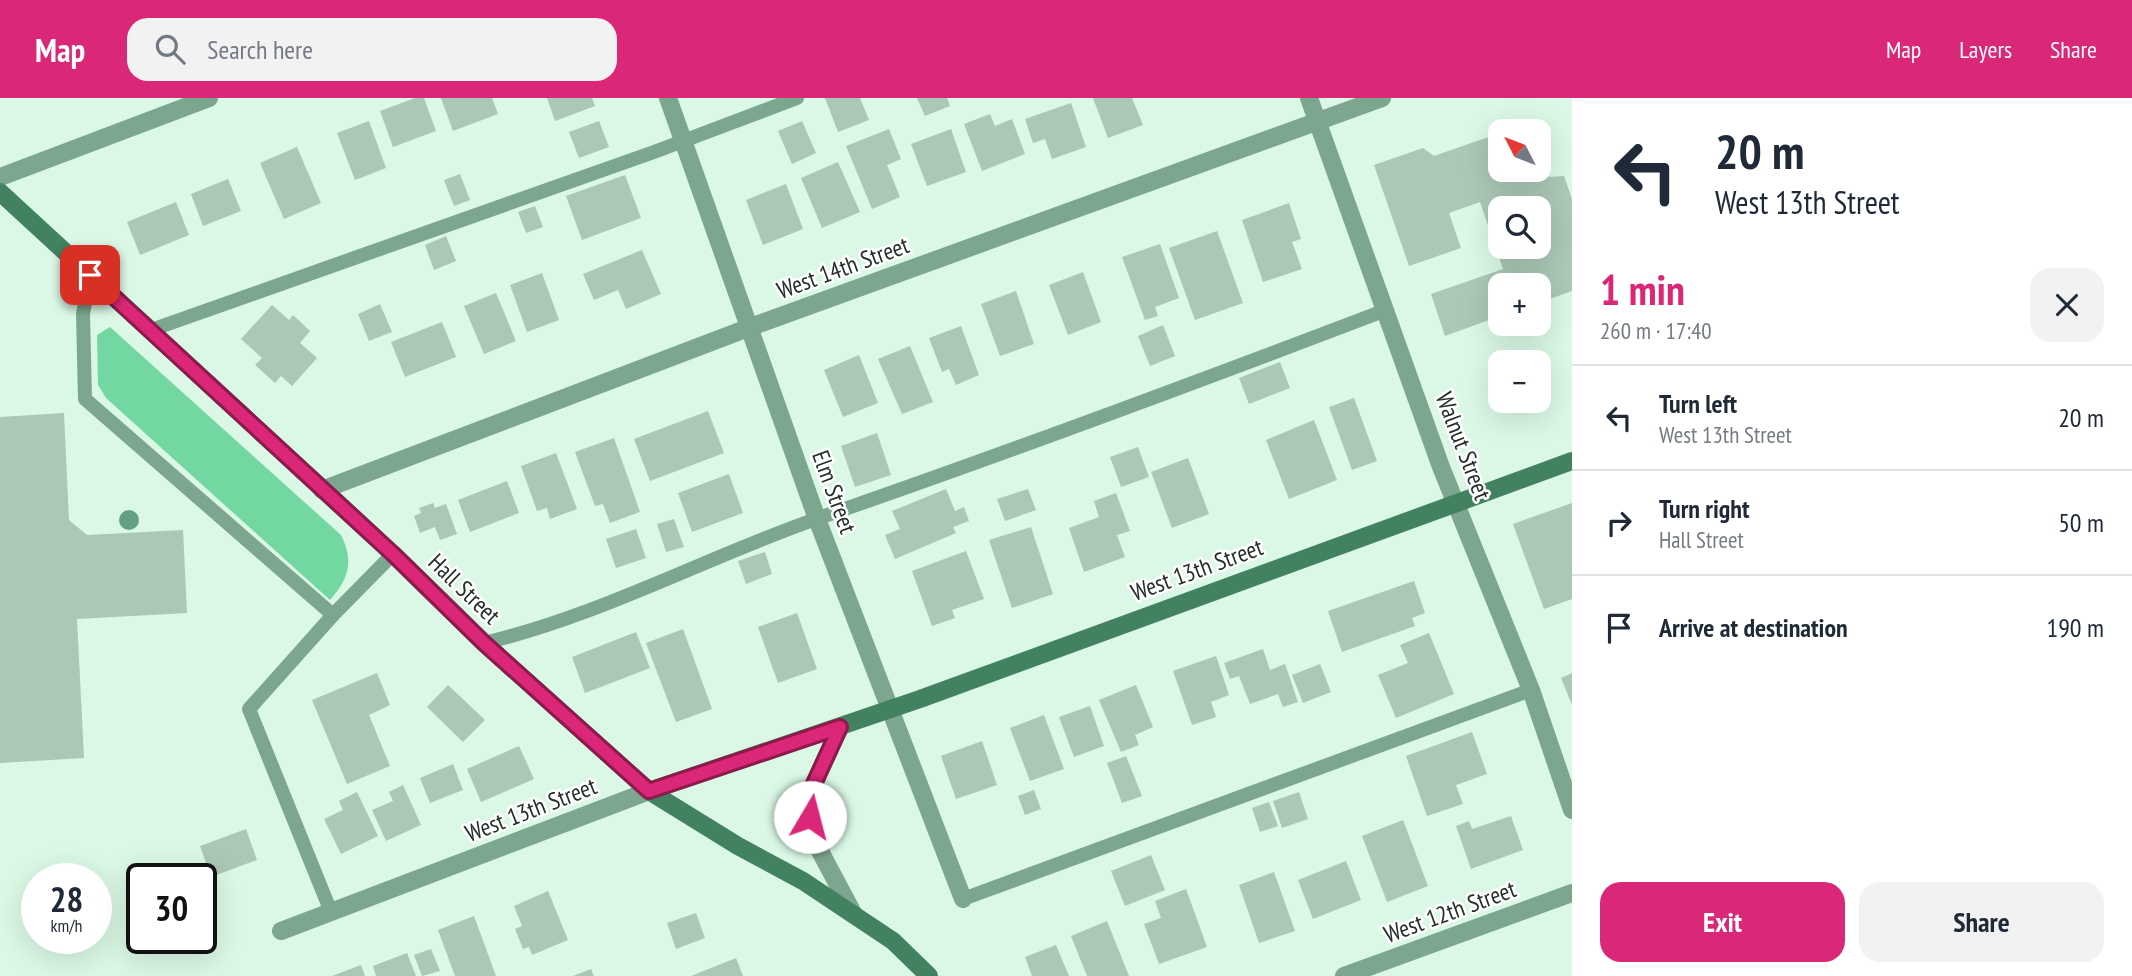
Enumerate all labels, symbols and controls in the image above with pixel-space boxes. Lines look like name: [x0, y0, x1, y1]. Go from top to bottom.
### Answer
search box: [127, 18, 617, 81]
text: Map: [35, 28, 85, 71]
icon: search: [151, 30, 189, 68]
text: Search here: [207, 33, 313, 66]
text: Map: [1886, 34, 1921, 65]
text: Layers: [1959, 34, 2012, 65]
text: Share: [2050, 34, 2097, 65]
north arrow: [1488, 119, 1550, 182]
map controls: [1488, 119, 1551, 413]
text: 20 m: [1715, 119, 1804, 183]
icon: left: [1600, 126, 1691, 217]
text: West 13th Street: [1715, 181, 1900, 223]
button: search: [1488, 196, 1551, 259]
street label: West 14th Street: [772, 229, 914, 306]
pin: [60, 245, 120, 305]
icon: arrive: [71, 256, 109, 294]
text: 1 min: [1600, 262, 1685, 317]
button: close: [2030, 268, 2104, 342]
button: +: [1488, 273, 1551, 336]
text: 260 m · 17:40: [1600, 316, 1712, 345]
button: −: [1488, 350, 1551, 413]
text: Turn left: [1659, 387, 1737, 420]
street label: Walnut Street: [1429, 388, 1498, 504]
icon: left: [1600, 399, 1638, 437]
text: 20 m: [2058, 401, 2104, 434]
text: West 13th Street: [1659, 420, 1792, 449]
street label: Elm Street: [805, 446, 864, 538]
text: Turn right: [1659, 492, 1750, 525]
icon: right: [1600, 504, 1638, 542]
text: 50 m: [2058, 506, 2104, 539]
text: Hall Street: [1659, 525, 1744, 554]
street label: West 13th Street: [1126, 531, 1268, 608]
street label: Hall Street: [422, 547, 507, 631]
icon: arrive: [1600, 609, 1638, 647]
text: Arrive at destination: [1659, 611, 1848, 644]
text: 190 m: [2046, 611, 2104, 644]
street label: West 13th Street: [461, 770, 601, 849]
position arrow: [773, 780, 847, 854]
speed limit sign: 30: [126, 863, 217, 954]
street label: West 12th Street: [1379, 873, 1521, 950]
text: 28: [50, 876, 83, 922]
button: Exit: [1600, 882, 1845, 962]
button: Share: [1859, 882, 2104, 962]
text: km/h: [51, 914, 82, 937]

